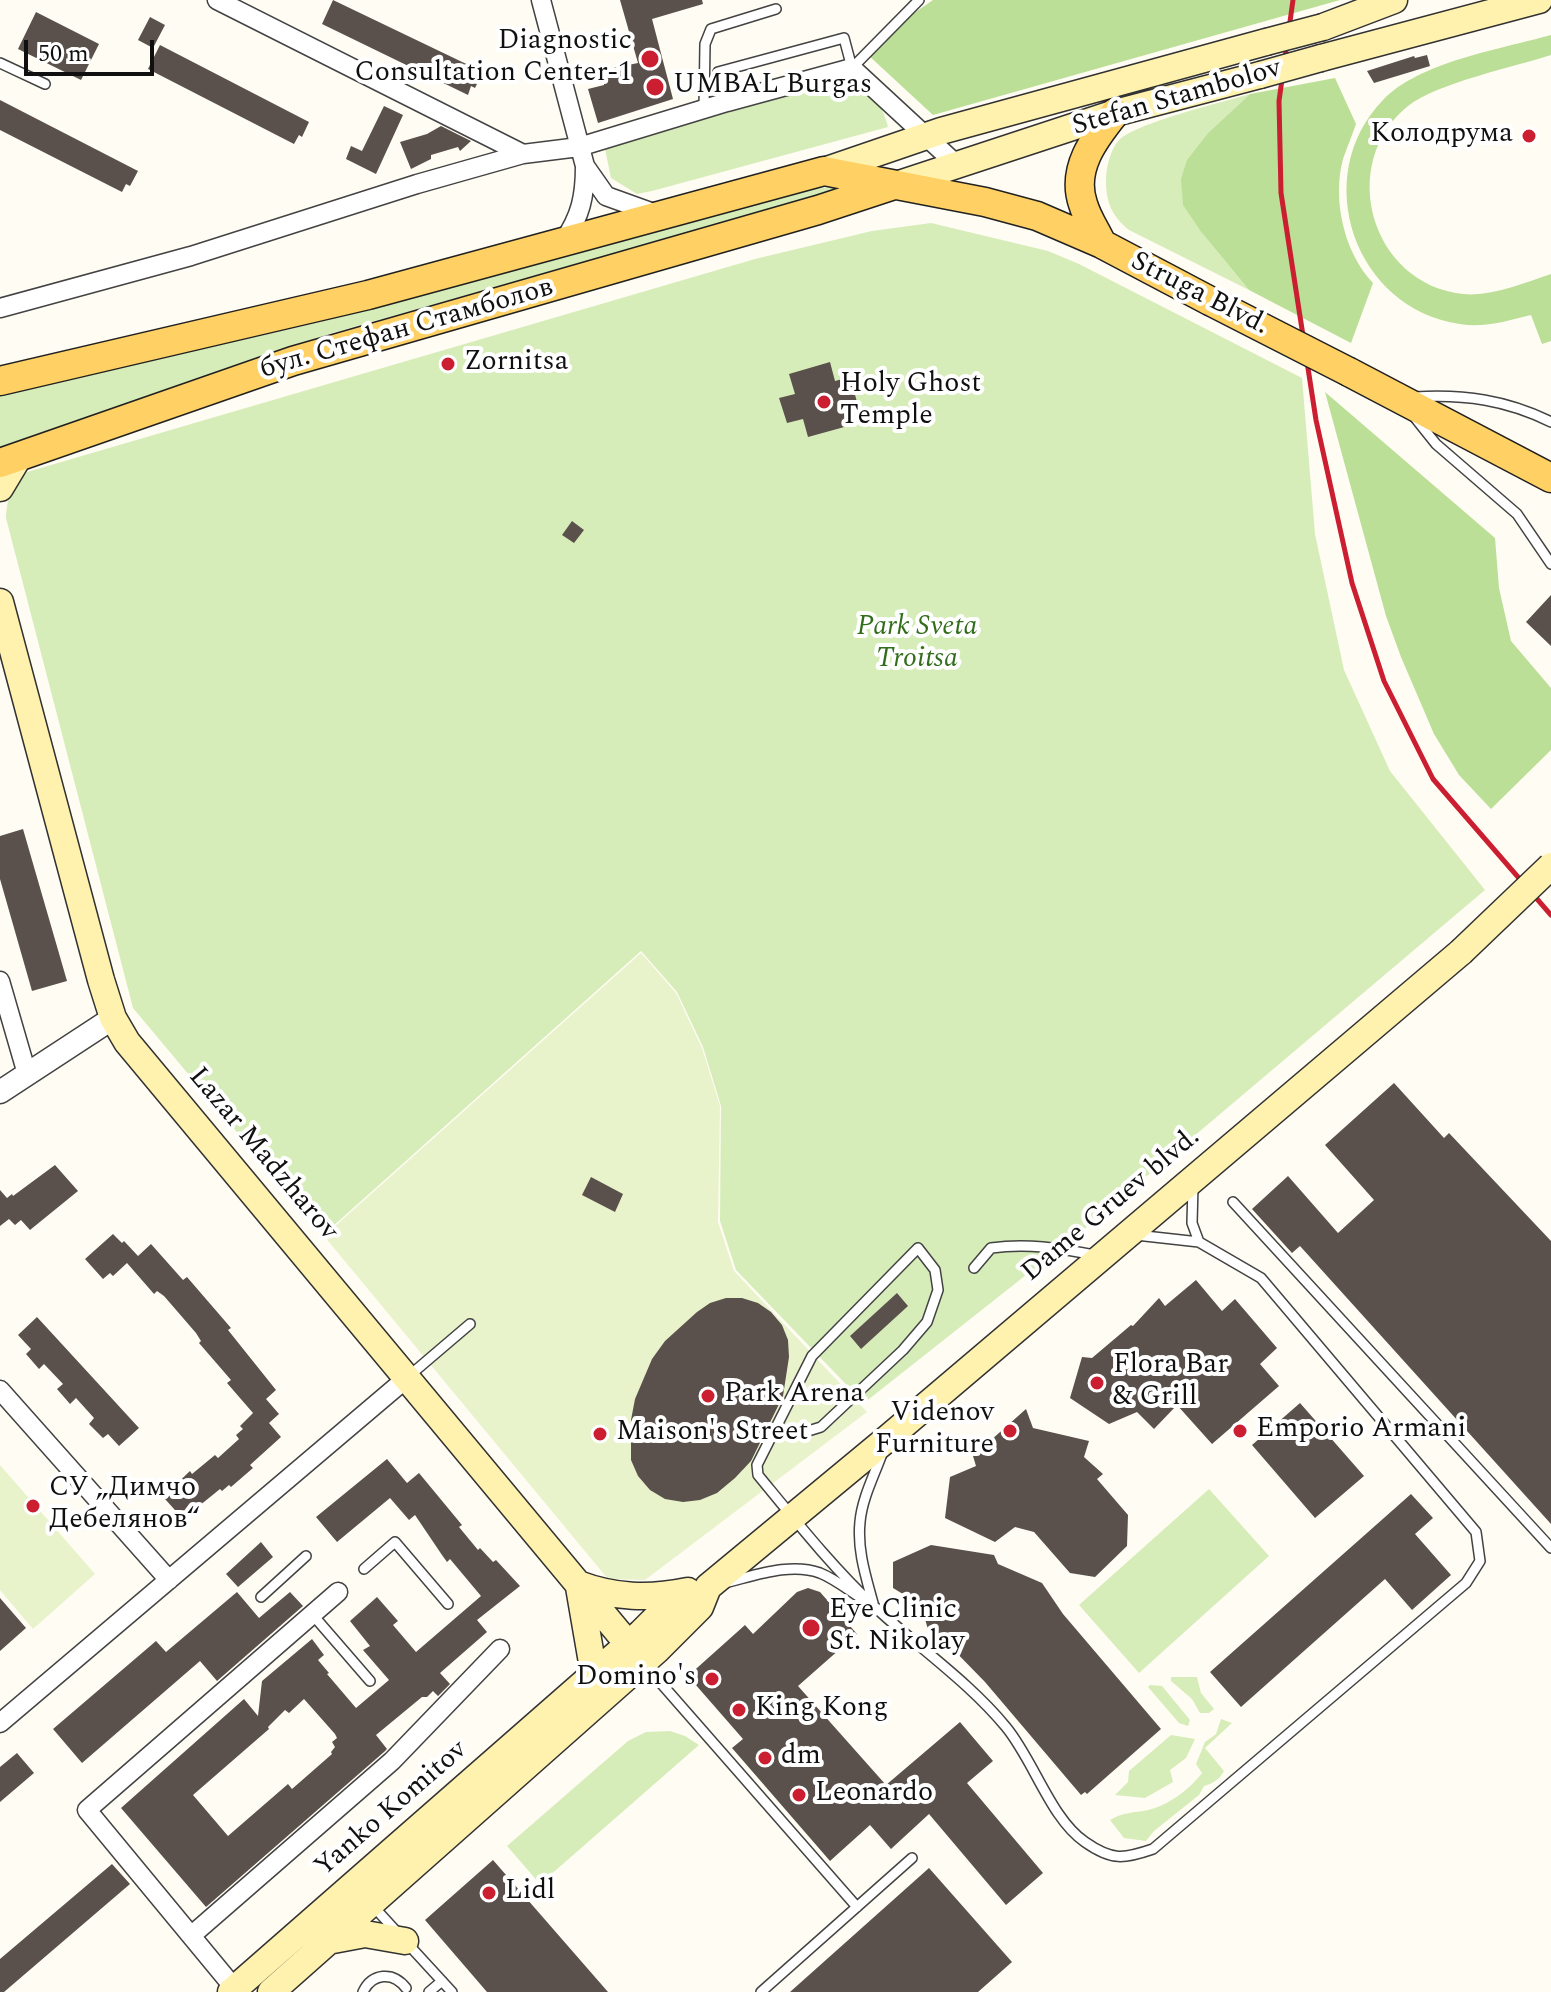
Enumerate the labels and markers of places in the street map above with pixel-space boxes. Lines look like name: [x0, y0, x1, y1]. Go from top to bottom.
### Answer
place label: Diagnostic Consultation Center-1: [355, 26, 632, 92]
marker: Diagnostic Consultation Center-1: [639, 48, 661, 70]
place label: UMBAL Burgas: [673, 70, 872, 104]
marker: UMBAL Burgas: [644, 76, 666, 98]
place label: Колодрума: [1370, 119, 1513, 153]
marker: Колодрума: [1520, 127, 1538, 145]
place label: Zornitsa: [464, 347, 568, 381]
marker: Zornitsa: [439, 355, 457, 373]
place label: Holy Ghost Temple: [840, 369, 981, 435]
marker: Holy Ghost Temple: [815, 393, 833, 411]
place label: Flora Bar & Grill: [1113, 1350, 1228, 1416]
marker: Flora Bar & Grill: [1088, 1374, 1106, 1392]
place label: Park Arena: [724, 1379, 864, 1413]
marker: Park Arena: [699, 1387, 717, 1405]
place label: Videnov Furniture: [875, 1398, 994, 1464]
place label: Emporio Armani: [1256, 1414, 1466, 1448]
place label: Maison's Street: [616, 1417, 808, 1451]
marker: Videnov Furniture: [1001, 1422, 1019, 1440]
marker: Emporio Armani: [1231, 1422, 1249, 1440]
marker: Maison's Street: [591, 1425, 609, 1443]
place label: СУ „Димчо Дебелянов“: [49, 1473, 200, 1539]
marker: СУ „Димчо Дебелянов“: [24, 1497, 42, 1515]
place label: Eye Clinic St. Nikolay: [829, 1595, 965, 1661]
marker: Eye Clinic St. Nikolay: [800, 1617, 822, 1639]
place label: Domino's: [576, 1662, 696, 1696]
marker: Domino's: [703, 1670, 721, 1688]
place label: King Kong: [755, 1693, 888, 1727]
marker: King Kong: [730, 1701, 748, 1719]
place label: dm: [781, 1741, 821, 1775]
marker: dm: [756, 1749, 774, 1767]
place label: Leonardo: [815, 1778, 933, 1812]
marker: Leonardo: [790, 1786, 808, 1804]
place label: Lidl: [505, 1876, 555, 1910]
marker: Lidl: [480, 1884, 498, 1902]

